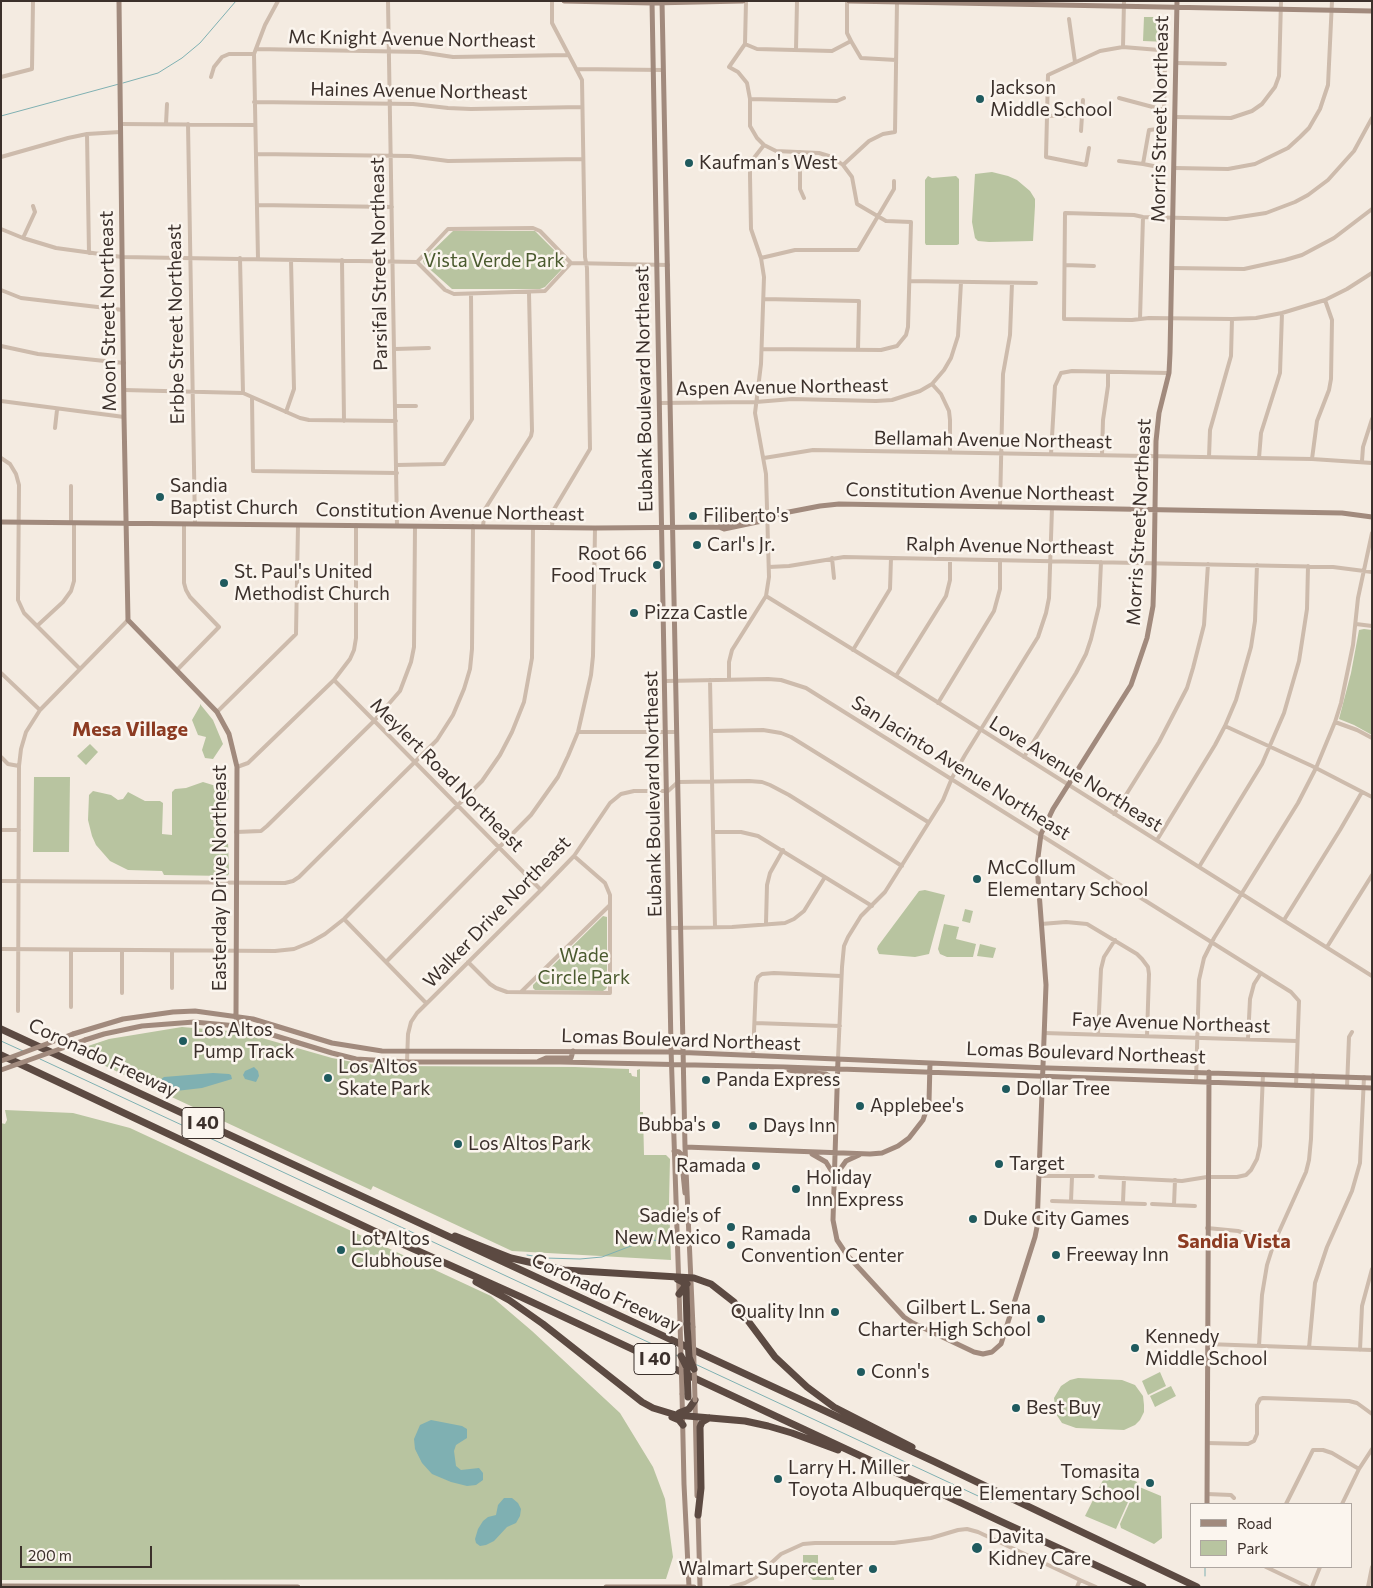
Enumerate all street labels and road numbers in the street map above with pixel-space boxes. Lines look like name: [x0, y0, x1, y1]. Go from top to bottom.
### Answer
street label: Morris Street Northeast: [1147, 15, 1173, 223]
street label: Mc Knight Avenue Northeast: [288, 25, 536, 53]
street label: Haines Avenue Northeast: [310, 78, 528, 104]
street label: Parsifal Street Northeast: [366, 157, 392, 371]
street label: Moon Street Northeast: [95, 210, 121, 412]
street label: Erbbe Street Northeast: [163, 223, 189, 425]
street label: Eubank Boulevard Northeast: [630, 266, 658, 512]
street label: Aspen Avenue Northeast: [675, 374, 889, 400]
street label: Morris Street Northeast: [1122, 418, 1156, 626]
street label: Bellamah Avenue Northeast: [874, 427, 1112, 453]
street label: Constitution Avenue Northeast: [845, 478, 1115, 506]
street label: Constitution Avenue Northeast: [315, 498, 585, 526]
street label: Ralph Avenue Northeast: [906, 533, 1114, 559]
street label: Eubank Boulevard Northeast: [639, 671, 667, 917]
street label: San Jacinto Avenue Northeast: [847, 691, 1075, 845]
street label: Meylert Road Northeast: [365, 693, 529, 857]
street label: Love Avenue Northeast: [985, 711, 1167, 837]
street label: Easterday Drive Northeast: [209, 765, 231, 991]
street label: Walker Drive Northeast: [419, 831, 575, 993]
street label: Faye Avenue Northeast: [1071, 1008, 1271, 1038]
street label: Coronado Freeway: [25, 1013, 181, 1103]
street label: Lomas Boulevard Northeast: [561, 1024, 801, 1056]
street label: Lomas Boulevard Northeast: [966, 1037, 1206, 1069]
road number: I 40: [182, 1108, 224, 1138]
street label: Coronado Freeway: [528, 1248, 684, 1338]
road number: I 40: [634, 1344, 676, 1375]

